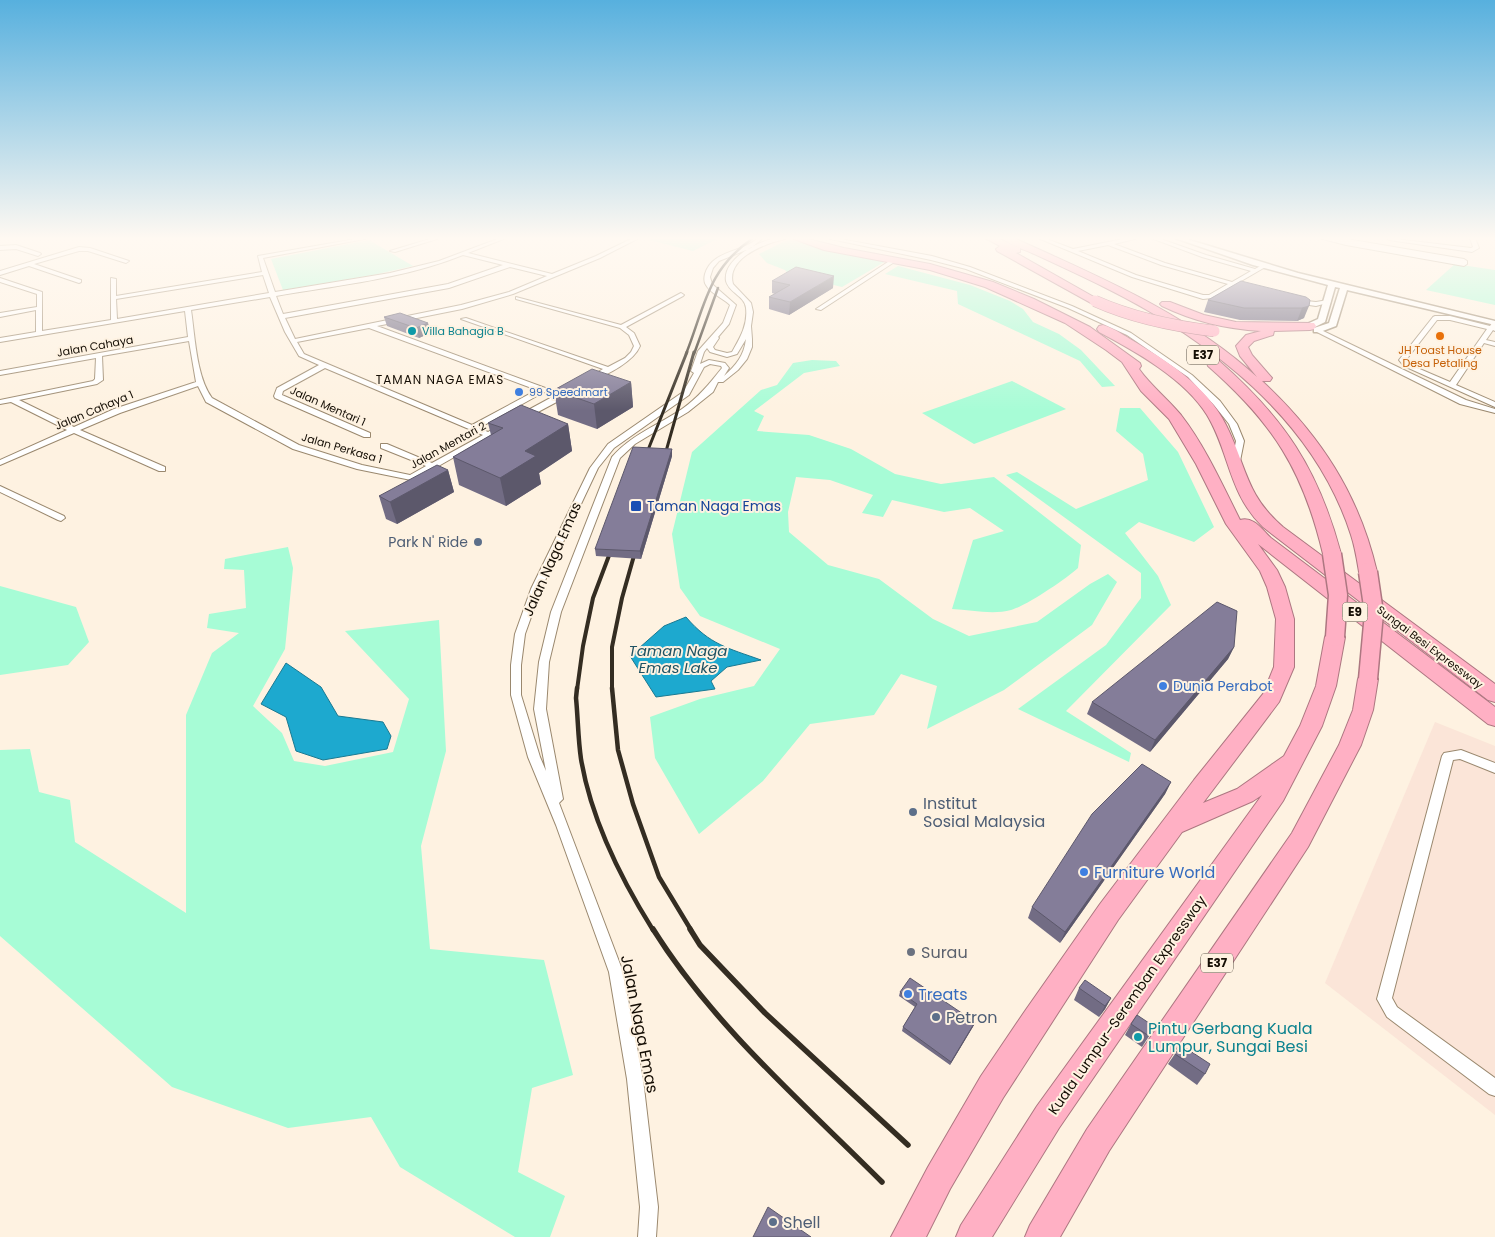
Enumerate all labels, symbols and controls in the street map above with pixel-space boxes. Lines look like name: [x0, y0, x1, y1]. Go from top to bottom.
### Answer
place label: Villa Bahagia B: [422, 323, 504, 339]
marker: Villa Bahagia B: [406, 325, 418, 337]
marker: JH Toast House Desa Petaling: [1434, 330, 1446, 342]
street label: Jalan Cahaya: [55, 331, 135, 361]
place label: JH Toast House Desa Petaling: [1398, 342, 1482, 371]
road number: E37: [1187, 346, 1219, 364]
district label: TAMAN NAGA EMAS: [376, 371, 504, 388]
street label: Jalan Mentari 1: [288, 382, 368, 430]
place label: 99 Speedmart: [529, 384, 608, 400]
street label: Jalan Cahaya 1: [52, 386, 136, 434]
marker: 99 Speedmart: [513, 386, 525, 398]
street label: Jalan Mentari 2: [407, 418, 489, 472]
street label: Jalan Perkasa 1: [300, 429, 384, 467]
place label: Taman Naga Emas: [647, 496, 781, 516]
street label: Jalan Naga Emas: [518, 499, 586, 619]
marker: Taman Naga Emas: [629, 499, 643, 513]
place label: Park N' Ride: [388, 532, 468, 552]
marker: Park N' Ride: [472, 536, 484, 548]
road number: E9: [1342, 602, 1368, 622]
street label: Sungai Besi Expressway: [1374, 602, 1487, 693]
water label: Taman Naga Emas Lake: [629, 640, 727, 678]
place label: Dunia Perabot: [1173, 676, 1272, 696]
marker: Dunia Perabot: [1157, 680, 1169, 692]
place label: Institut Sosial Malaysia: [923, 792, 1045, 833]
marker: Institut Sosial Malaysia: [907, 806, 919, 818]
place label: Furniture World: [1094, 861, 1215, 884]
marker: Furniture World: [1078, 866, 1090, 878]
street label: Kuala Lumpur–Seremban Expressway: [1043, 891, 1211, 1119]
place label: Surau: [921, 941, 968, 964]
marker: Surau: [905, 946, 917, 958]
street label: Jalan Naga Emas: [615, 953, 664, 1095]
road number: E37: [1201, 954, 1233, 972]
place label: Treats: [918, 983, 968, 1006]
marker: Treats: [902, 988, 914, 1000]
place label: Petron: [946, 1006, 997, 1029]
marker: Petron: [930, 1011, 942, 1023]
place label: Pintu Gerbang Kuala Lumpur, Sungai Besi: [1148, 1017, 1312, 1058]
marker: Pintu Gerbang Kuala Lumpur, Sungai Besi: [1132, 1031, 1144, 1043]
place label: Shell: [783, 1211, 820, 1234]
marker: Shell: [767, 1216, 779, 1228]

